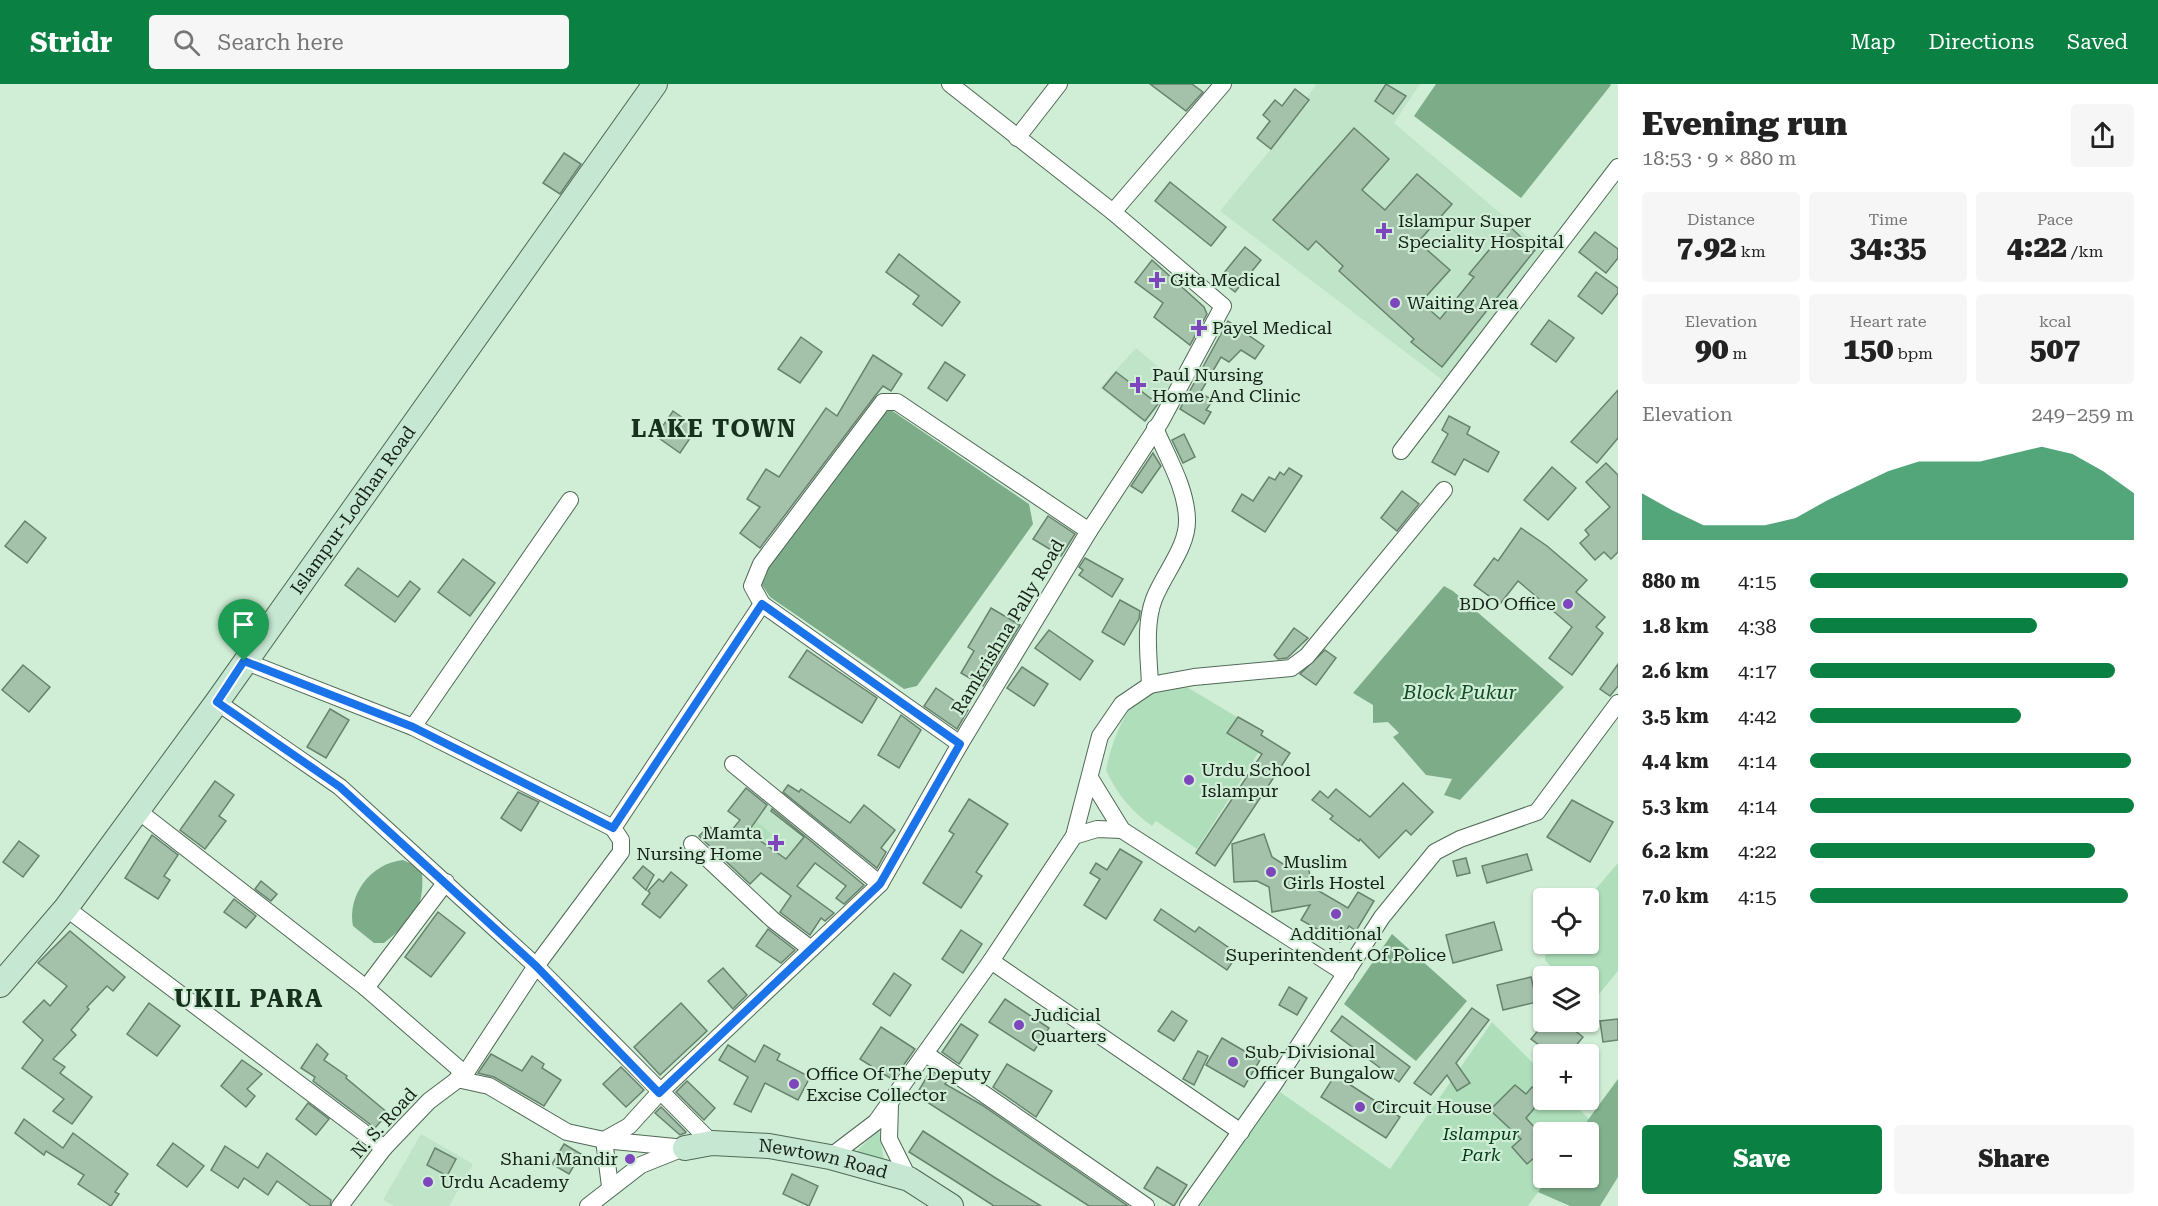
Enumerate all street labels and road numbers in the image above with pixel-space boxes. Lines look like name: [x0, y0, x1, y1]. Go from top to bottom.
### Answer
street label: Islampur-Lodhan Road: [286, 421, 420, 598]
street label: Ramkrishna Pally Road: [947, 535, 1068, 718]
street label: N. S. Road: [347, 1083, 421, 1162]
street label: Newtown Road: [758, 1134, 891, 1183]

